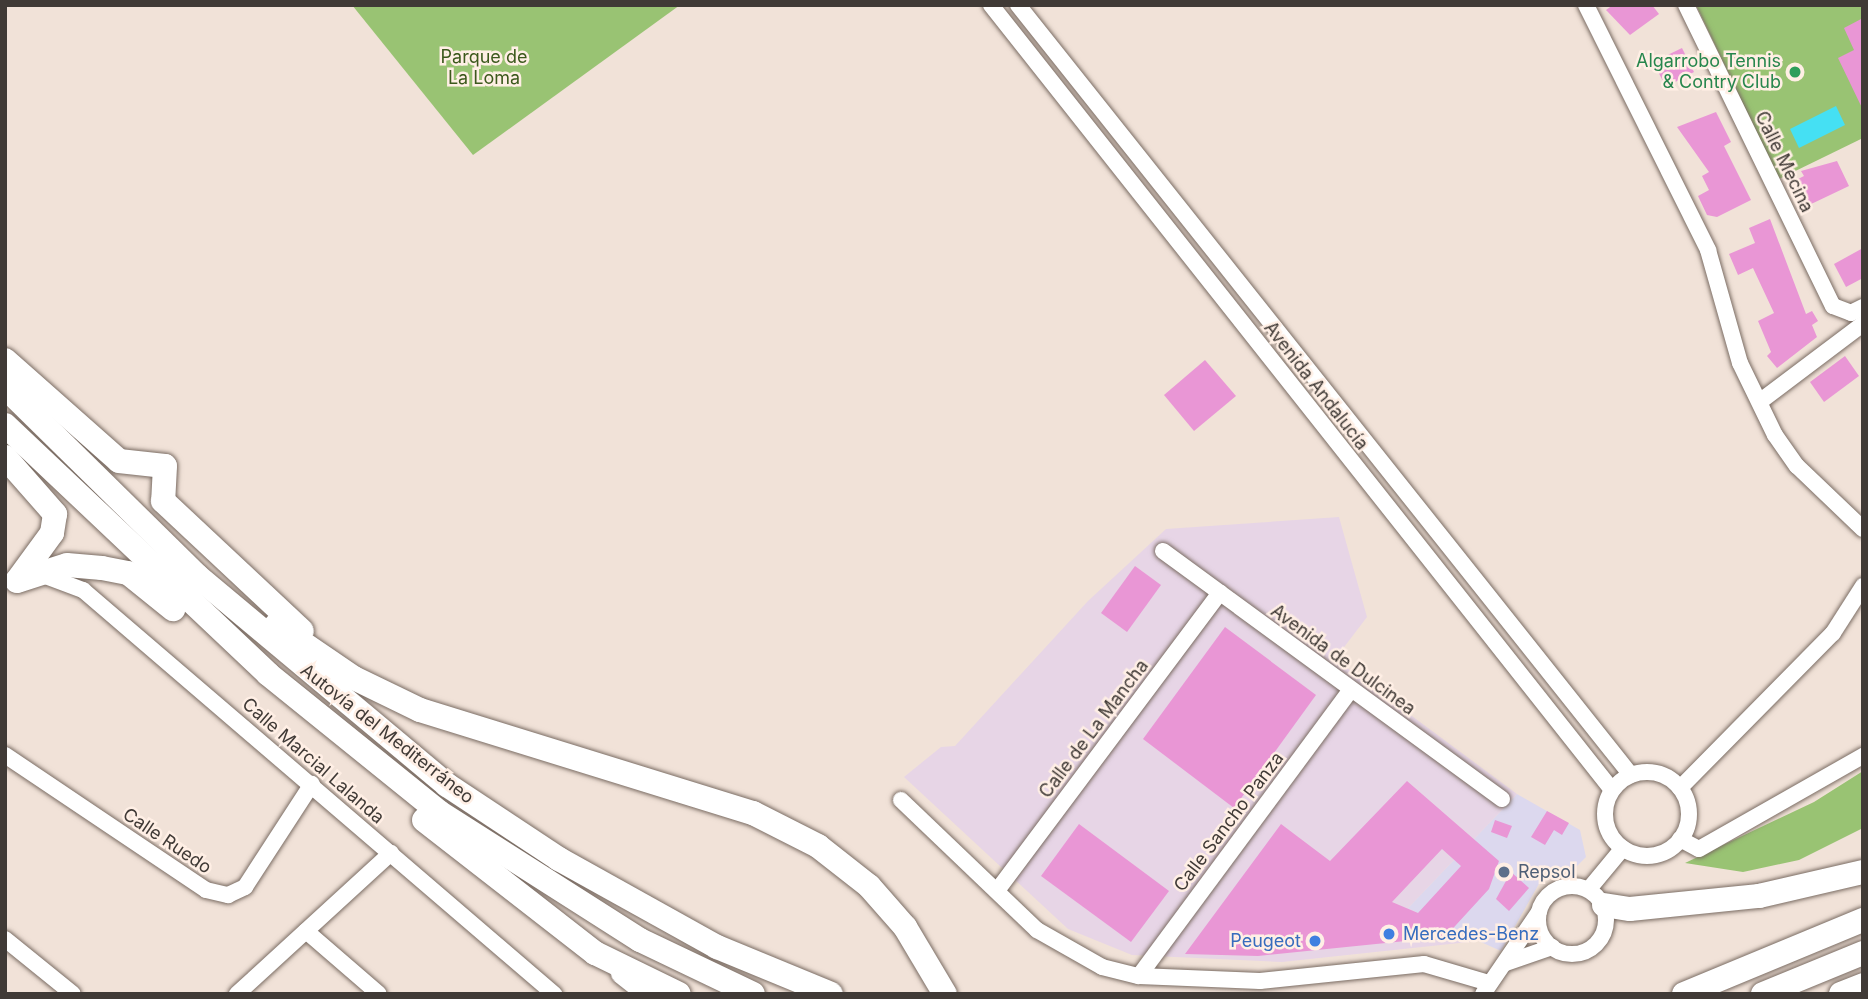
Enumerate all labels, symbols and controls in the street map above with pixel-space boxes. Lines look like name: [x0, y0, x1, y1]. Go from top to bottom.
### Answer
park label: Parque de La Loma: [441, 47, 527, 90]
place label: Algarrobo Tennis & Contry Club: [1636, 51, 1781, 94]
marker: Algarrobo Tennis & Contry Club: [1787, 64, 1803, 80]
street label: Calle Mecina: [1750, 108, 1818, 216]
street label: Avenida Andalucía: [1259, 318, 1373, 454]
street label: Avenida de Dulcinea: [1267, 600, 1419, 720]
street label: Calle de La Mancha: [1035, 656, 1153, 802]
street label: Autovía del Mediterráneo: [296, 660, 478, 808]
street label: Calle Marcial Lalanda: [238, 693, 388, 829]
street label: Calle Sancho Panza: [1170, 748, 1288, 896]
street label: Calle Ruedo: [119, 804, 215, 878]
place label: Repsol: [1518, 861, 1575, 883]
marker: Repsol: [1496, 864, 1512, 880]
place label: Mercedes-Benz: [1403, 923, 1539, 945]
marker: Mercedes-Benz: [1381, 926, 1397, 942]
place label: Peugeot: [1230, 930, 1301, 952]
marker: Peugeot: [1307, 933, 1323, 949]

